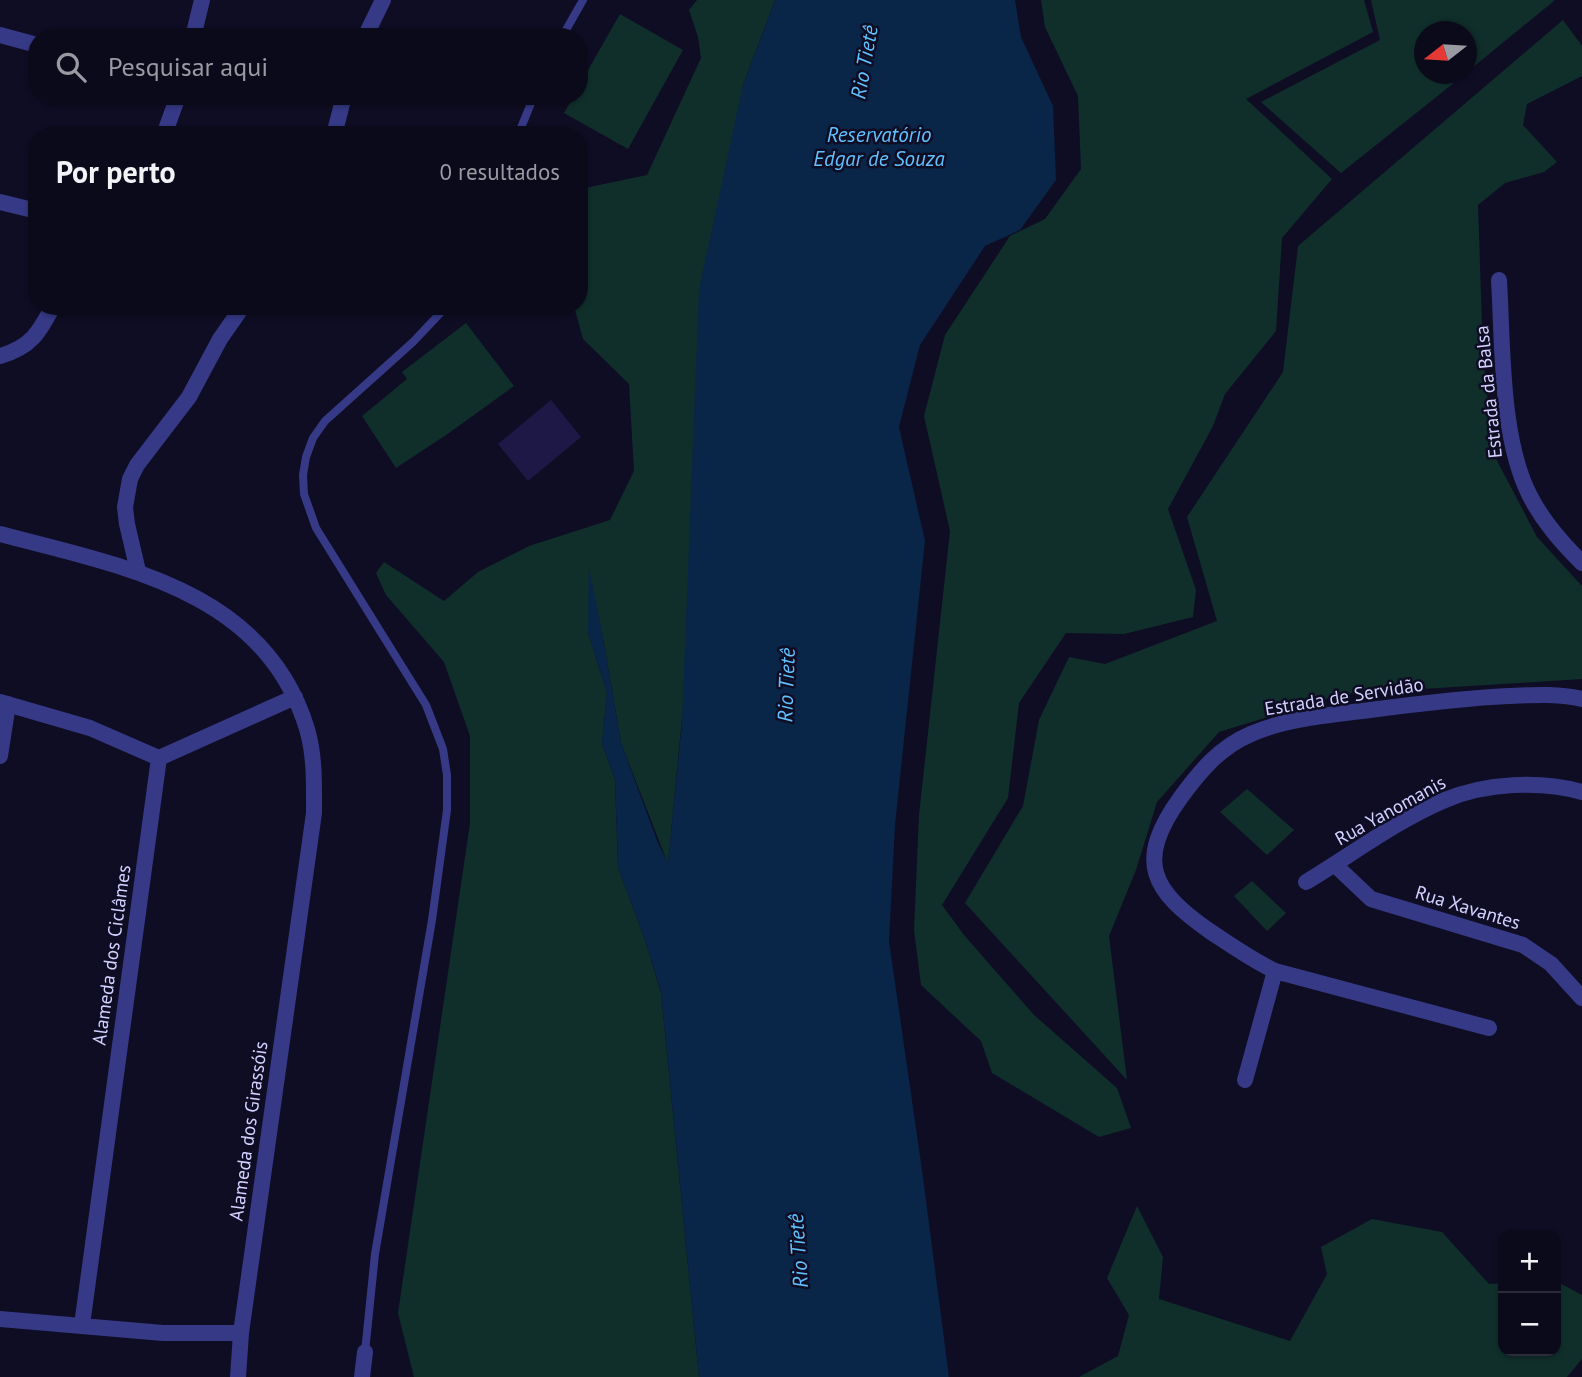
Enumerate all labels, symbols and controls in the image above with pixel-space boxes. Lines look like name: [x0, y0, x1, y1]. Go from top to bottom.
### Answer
north arrow: [1414, 21, 1477, 84]
water label: Rio Tietê: [844, 23, 884, 101]
search box: [28, 28, 588, 105]
icon: search: [52, 48, 90, 86]
text: Pesquisar aqui: [108, 50, 268, 83]
water label: Reservatório Edgar de Souza: [813, 121, 945, 172]
text: Por perto: [56, 152, 176, 191]
text: 0 resultados: [439, 157, 560, 186]
street label: Estrada da Balsa: [1469, 324, 1507, 460]
water label: Rio Tietê: [771, 647, 801, 723]
street label: Estrada de Servidão: [1263, 672, 1425, 720]
street label: Rua Yanomanis: [1330, 770, 1450, 850]
street label: Alameda dos Ciclâmes: [86, 863, 136, 1047]
street label: Rua Xavantes: [1412, 880, 1524, 934]
street label: Alameda dos Girassóis: [224, 1040, 272, 1222]
water label: Rio Tietê: [782, 1213, 814, 1289]
map controls: [1498, 1230, 1561, 1356]
button: +: [1498, 1230, 1561, 1293]
button: −: [1498, 1293, 1561, 1356]

